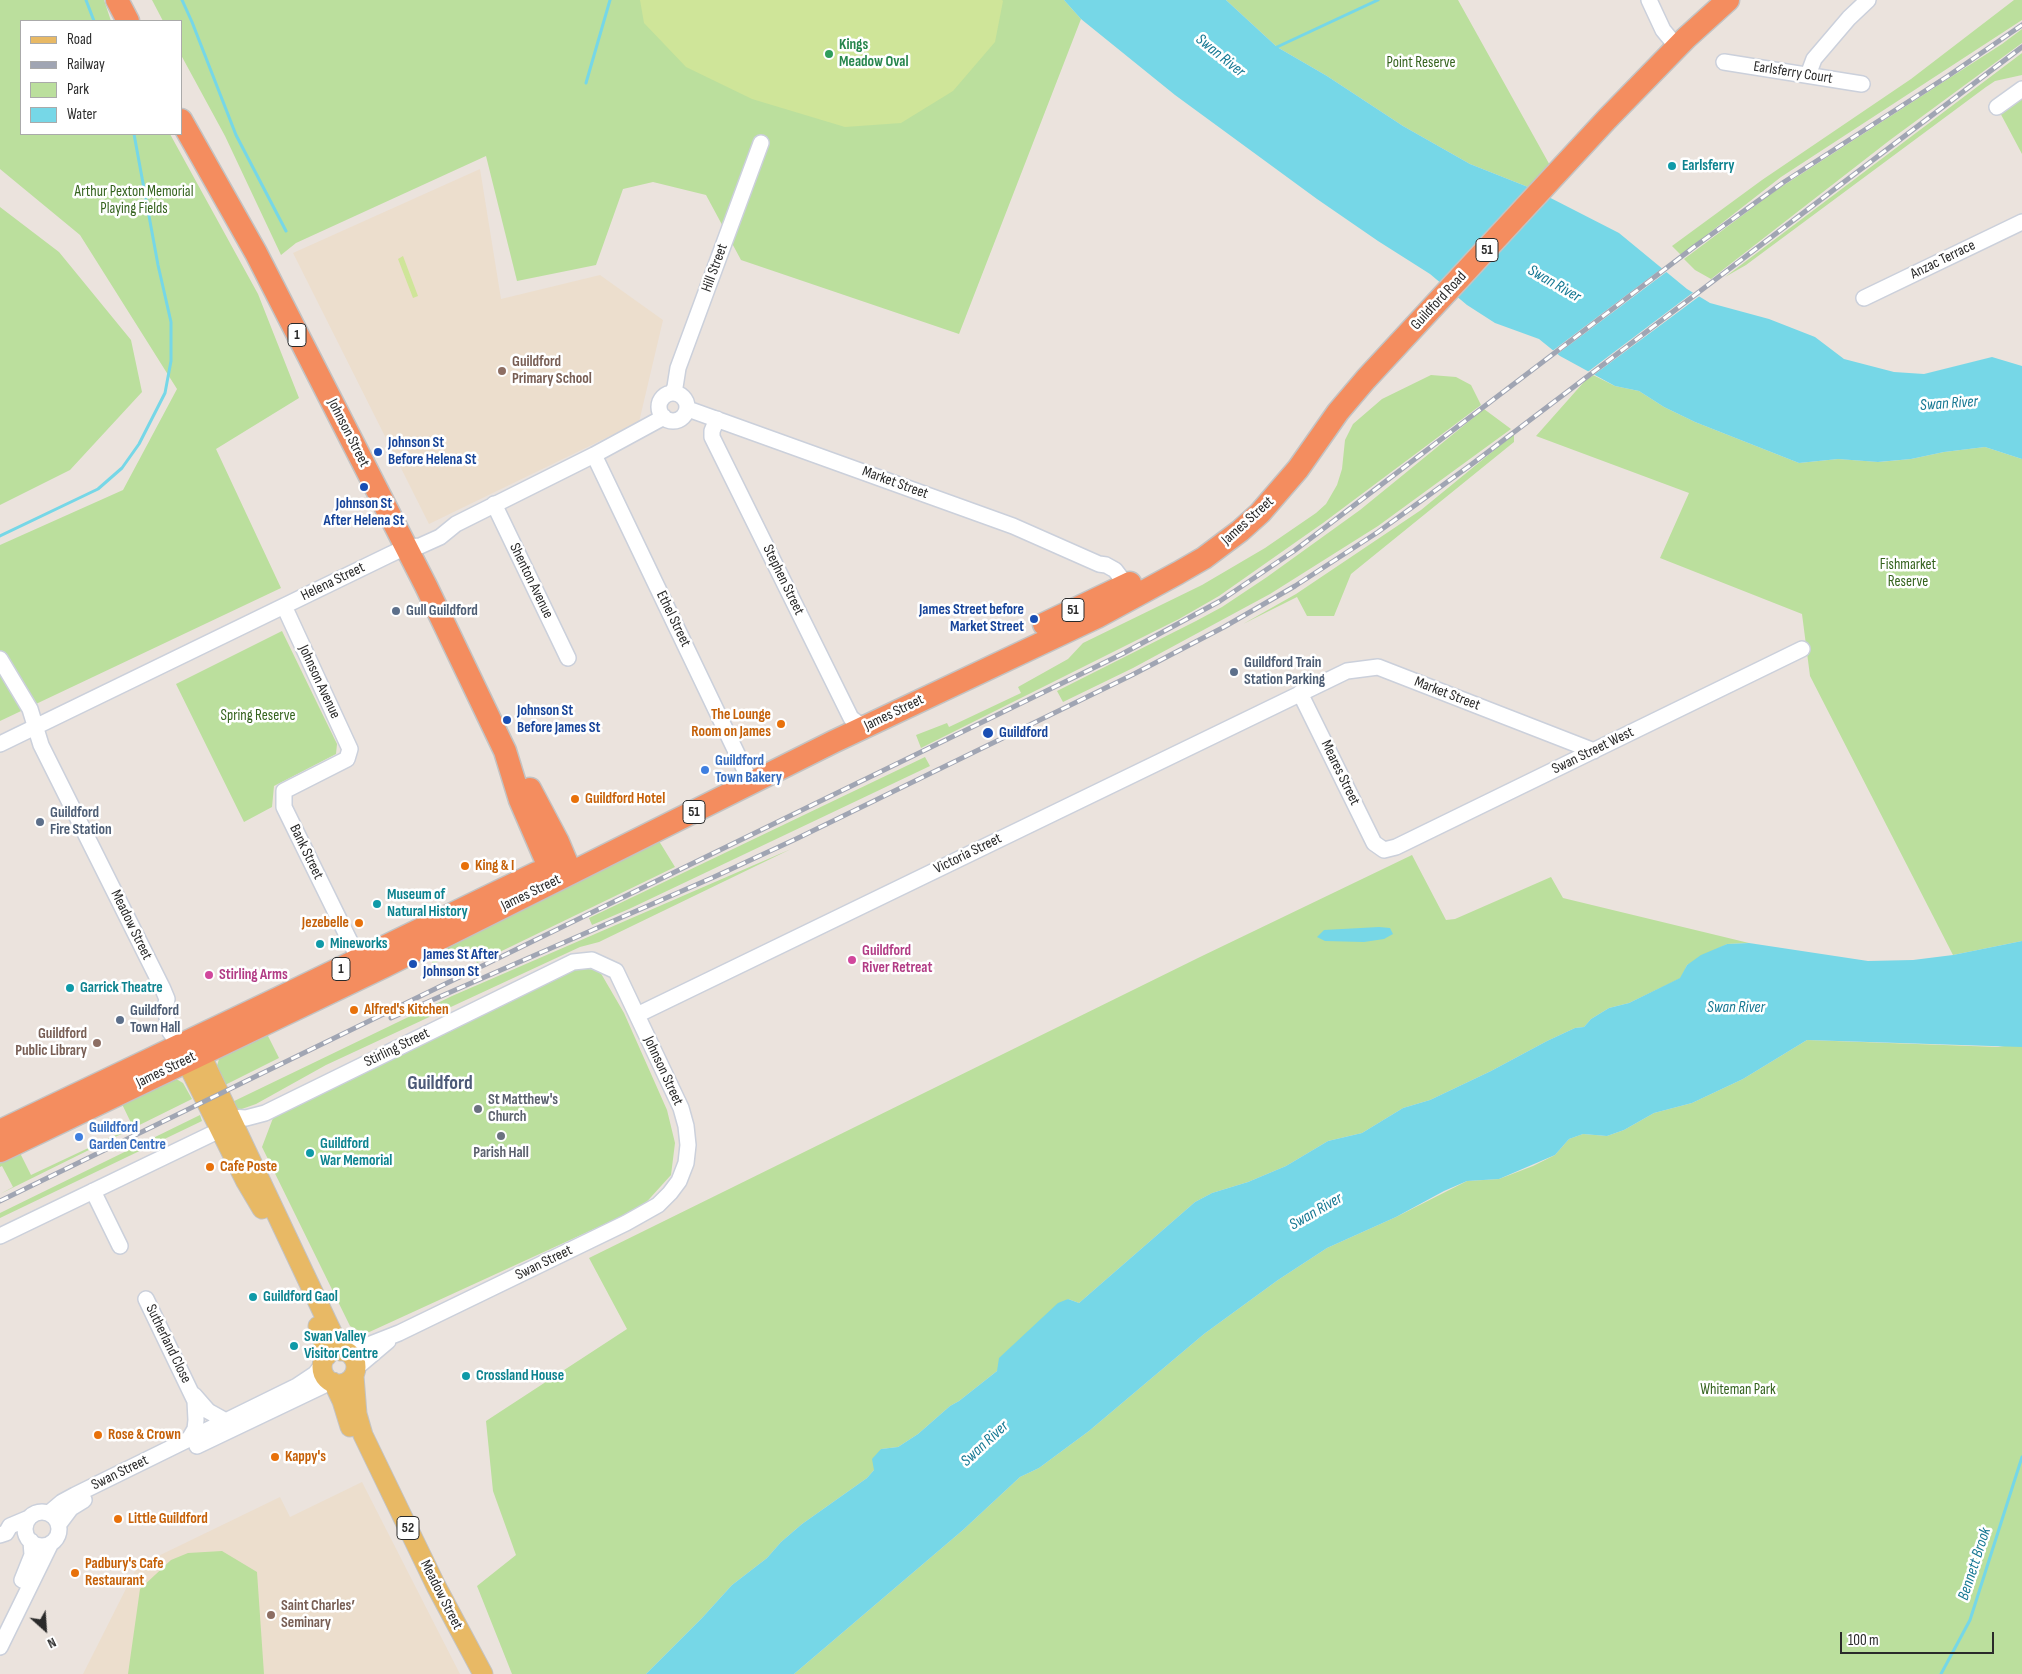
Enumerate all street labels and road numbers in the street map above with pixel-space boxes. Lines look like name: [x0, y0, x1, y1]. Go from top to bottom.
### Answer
street label: Earlsferry Court: [1752, 58, 1834, 88]
street label: Anzac Terrace: [1908, 237, 1978, 283]
road number: 51: [1476, 238, 1498, 262]
street label: Hill Street: [698, 241, 732, 295]
street label: Guildford Road: [1407, 268, 1471, 334]
road number: 1: [288, 324, 306, 346]
street label: Johnson Street: [323, 396, 373, 470]
street label: Market Street: [859, 463, 931, 503]
street label: James Street: [1218, 493, 1278, 549]
street label: Shenton Avenue: [505, 540, 557, 622]
street label: Stephen Street: [758, 542, 808, 618]
street label: Helena Street: [298, 559, 368, 605]
street label: Ethel Street: [652, 588, 694, 650]
road number: 51: [1062, 598, 1084, 622]
street label: Johnson Avenue: [294, 642, 344, 722]
street label: Market Street: [1412, 673, 1482, 715]
street label: James Street: [861, 691, 927, 735]
street label: Swan Street West: [1549, 723, 1637, 779]
street label: Meares Street: [1317, 737, 1363, 809]
road number: 51: [683, 800, 705, 824]
street label: Bank Street: [285, 822, 327, 882]
street label: Victoria Street: [931, 830, 1005, 878]
street label: James Street: [498, 871, 564, 915]
street label: Meadow Street: [106, 887, 156, 963]
road number: 1: [332, 958, 350, 981]
street label: Stirling Street: [361, 1024, 433, 1072]
street label: Johnson Street: [639, 1034, 687, 1108]
street label: James Street: [133, 1048, 199, 1092]
street label: Swan Street: [513, 1242, 575, 1284]
street label: Sutherland Close: [141, 1302, 195, 1386]
street label: Swan Street: [89, 1452, 151, 1494]
road number: 52: [397, 1516, 419, 1540]
street label: Meadow Street: [416, 1557, 466, 1633]

